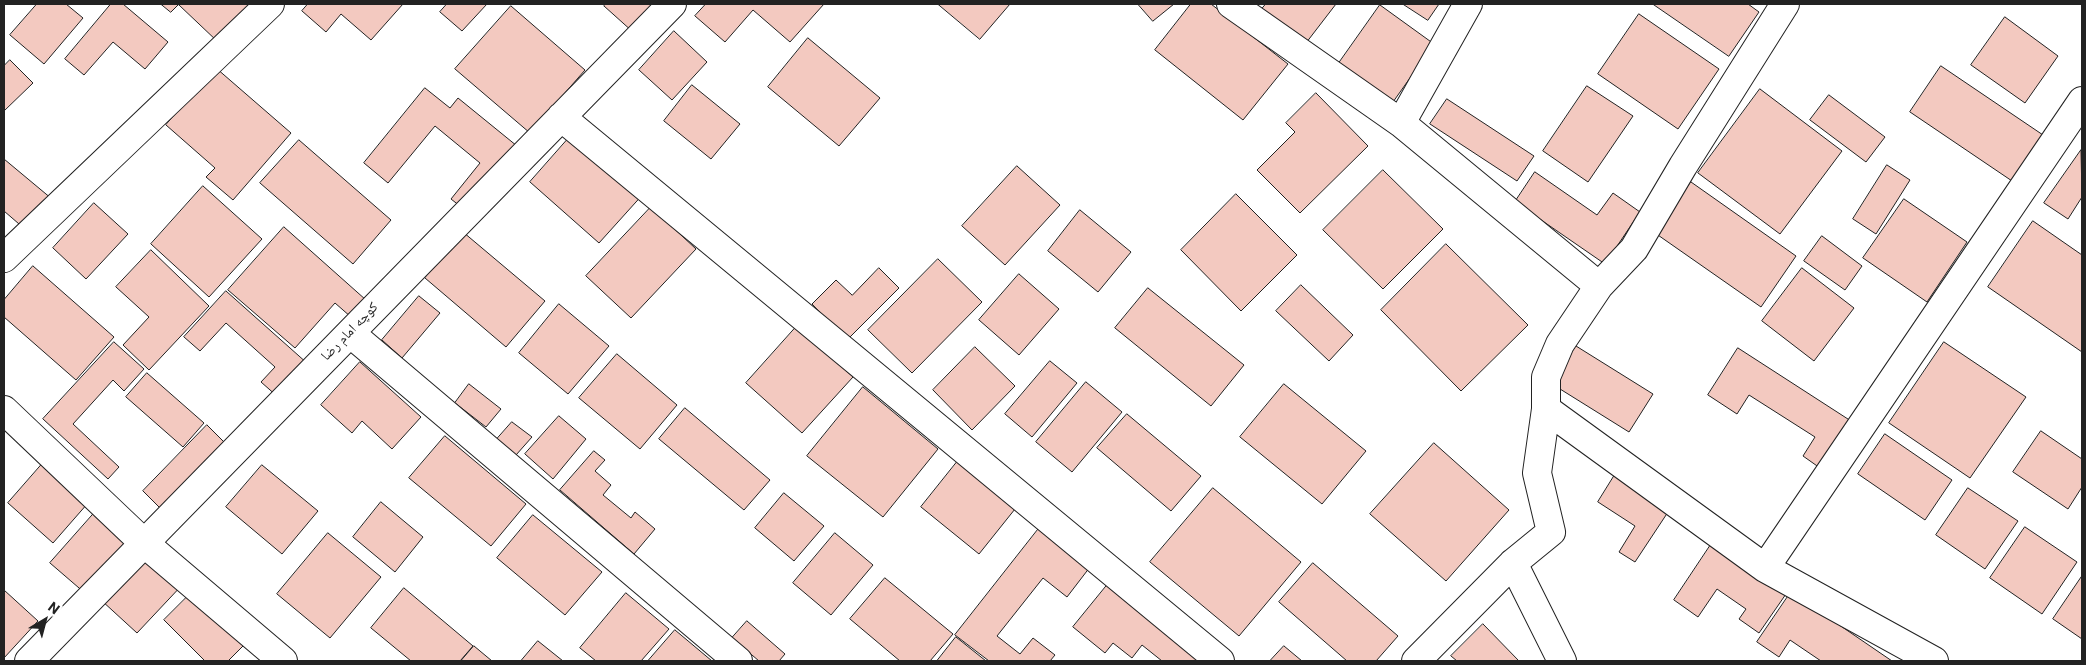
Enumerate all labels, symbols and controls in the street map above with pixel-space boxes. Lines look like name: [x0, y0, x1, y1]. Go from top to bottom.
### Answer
street label: کوچه امام رضا: [318, 299, 382, 365]
north arrow: [20, 595, 70, 645]
text: N: [45, 599, 63, 617]

